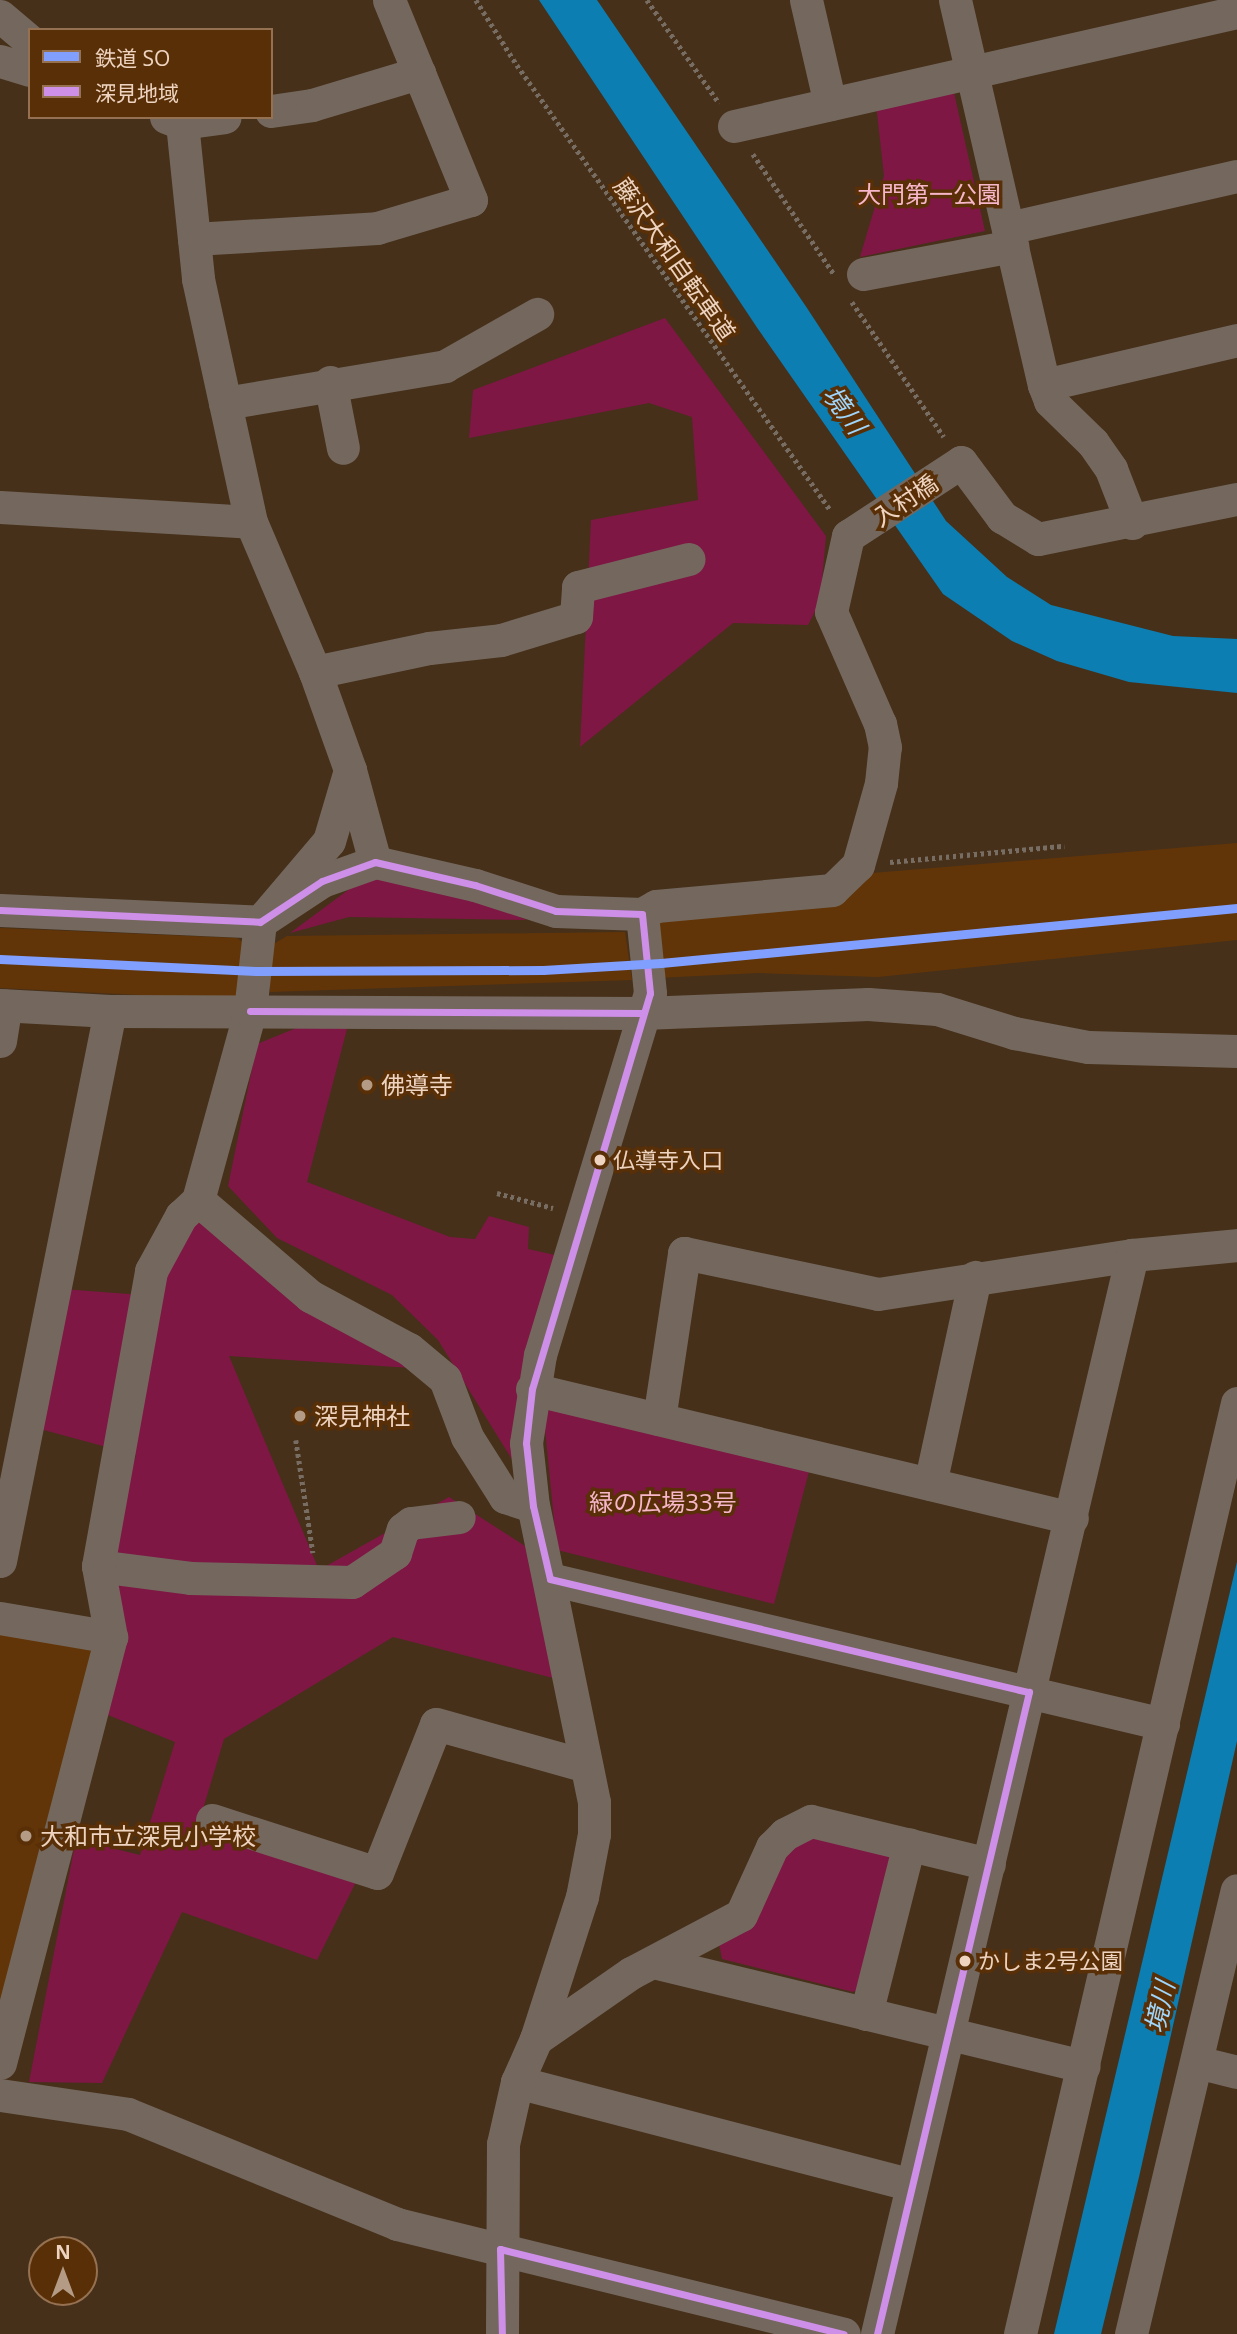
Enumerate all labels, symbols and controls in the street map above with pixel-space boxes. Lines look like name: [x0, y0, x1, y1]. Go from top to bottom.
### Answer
legend: [28, 28, 273, 119]
text: 鉄道 SO: [95, 44, 170, 72]
text: 深見地域: [95, 79, 179, 107]
street label: 藤沢大和自転車道: [608, 172, 742, 346]
park label: 大門第一公園: [857, 180, 1001, 208]
water label: 境川: [816, 380, 872, 440]
street label: 入村橋: [867, 468, 943, 532]
place label: 佛導寺: [381, 1071, 453, 1099]
marker: 佛導寺: [359, 1077, 375, 1093]
place label: 仏導寺入口: [613, 1147, 723, 1173]
marker: 仏導寺入口: [593, 1153, 607, 1167]
place label: 深見神社: [314, 1402, 410, 1430]
marker: 深見神社: [292, 1408, 308, 1424]
park label: 緑の広場33号: [589, 1488, 737, 1516]
place label: 大和市立深見小学校: [40, 1822, 256, 1850]
marker: 大和市立深見小学校: [18, 1828, 34, 1844]
place label: かしま2号公園: [978, 1948, 1123, 1974]
marker: かしま2号公園: [958, 1954, 972, 1968]
water label: 境川: [1139, 1978, 1181, 2036]
north arrow: [28, 2236, 98, 2306]
text: N: [55, 2239, 71, 2265]

